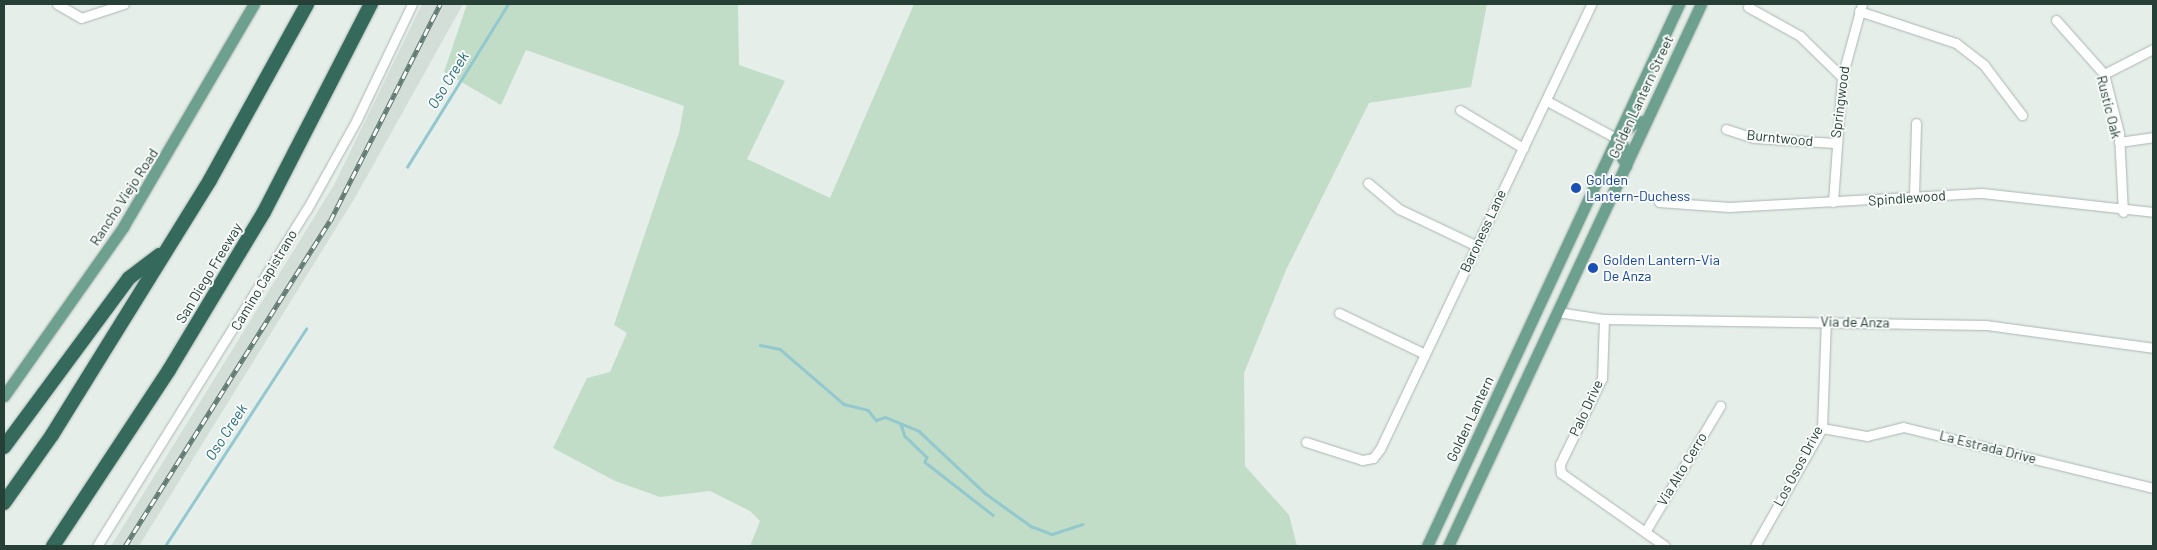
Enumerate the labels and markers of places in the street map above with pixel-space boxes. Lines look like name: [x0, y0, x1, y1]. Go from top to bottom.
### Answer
place label: Golden Lantern-Duchess: [1586, 172, 1690, 204]
marker: Golden Lantern-Duchess: [1570, 182, 1582, 194]
place label: Golden Lantern-Via De Anza: [1603, 252, 1720, 284]
marker: Golden Lantern-Via De Anza: [1587, 262, 1599, 274]

